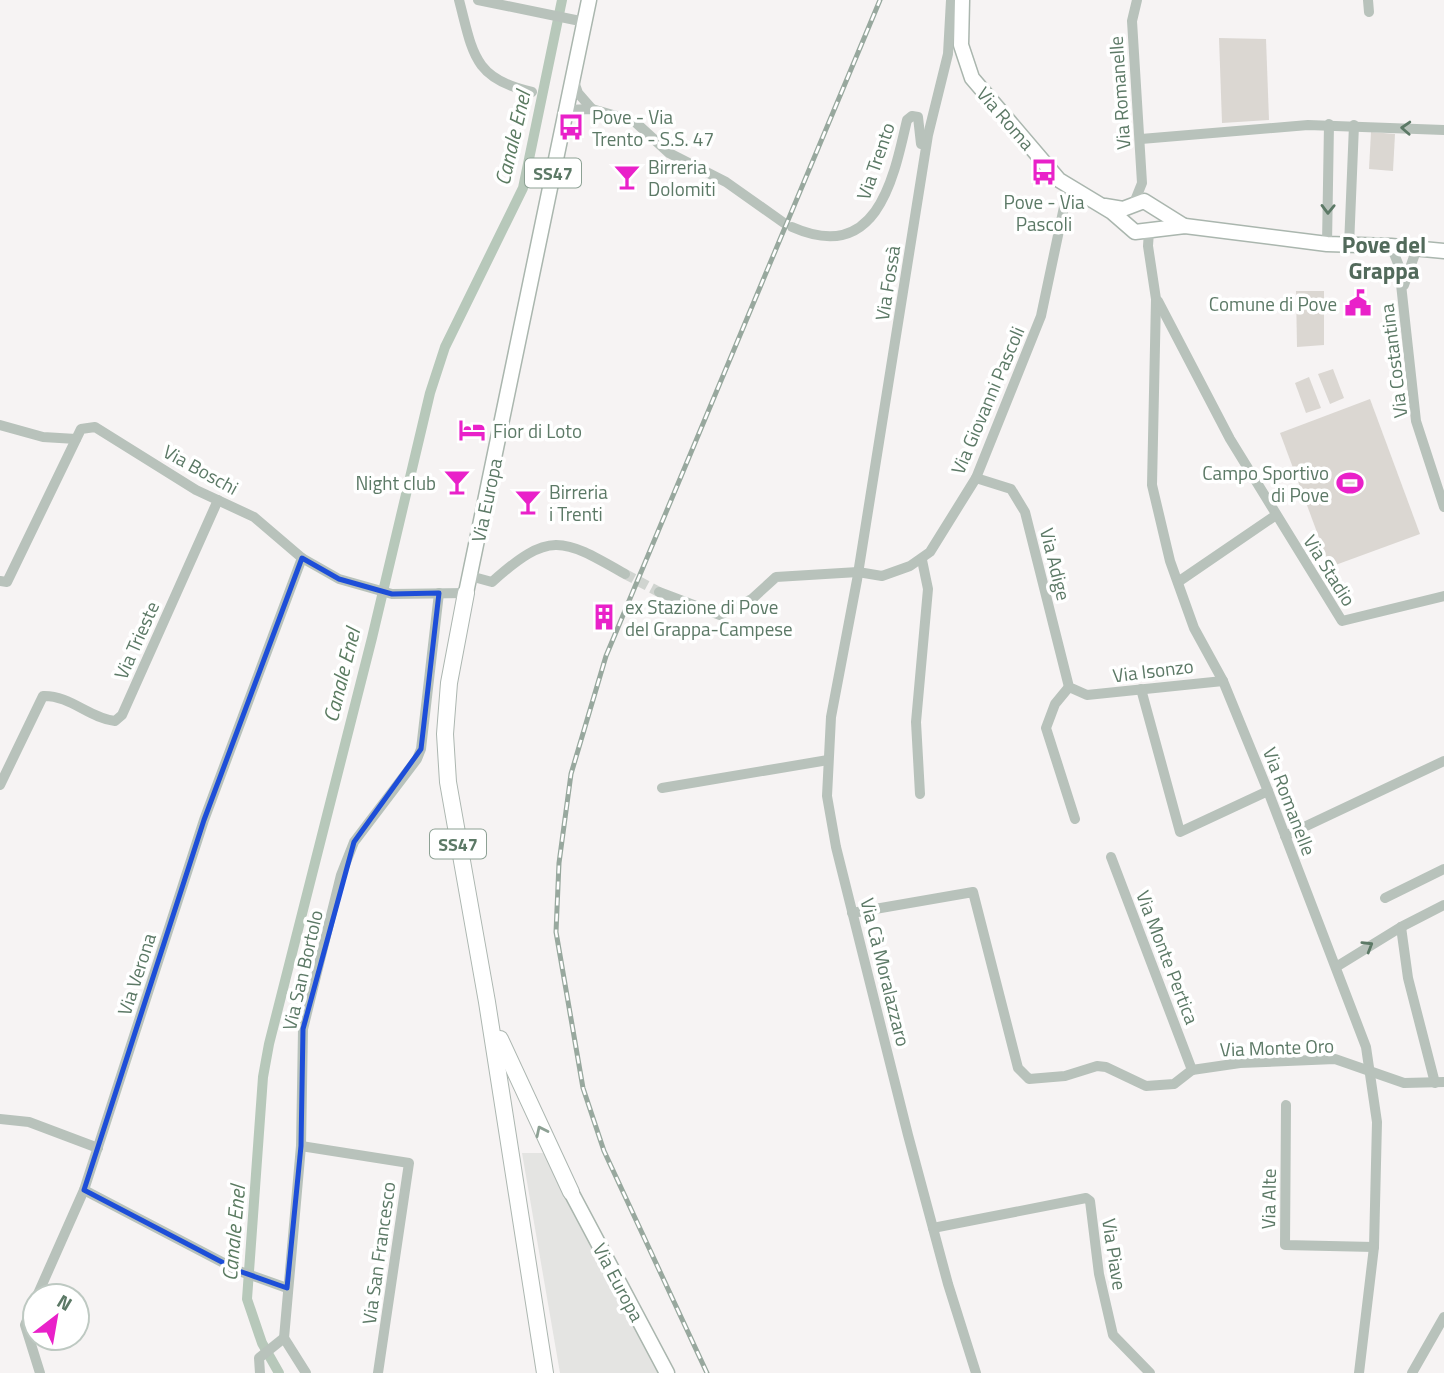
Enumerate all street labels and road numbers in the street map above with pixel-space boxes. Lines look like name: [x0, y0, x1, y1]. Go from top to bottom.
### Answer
street label: Via Romanelle: [1101, 35, 1137, 151]
street label: Via Roma: [970, 80, 1042, 157]
street label: Via Trento: [848, 118, 902, 204]
road number: SS47: [525, 158, 581, 188]
street label: Via Fossà: [867, 243, 907, 323]
street label: Via Costantina: [1372, 302, 1414, 420]
street label: Via Giovanni Pascoli: [943, 322, 1031, 478]
street label: Via Boschi: [158, 436, 244, 502]
street label: Via Europa: [463, 455, 509, 545]
street label: Via Adige: [1033, 525, 1079, 603]
street label: Via Stadio: [1297, 529, 1363, 611]
street label: Via Trieste: [106, 596, 166, 684]
street label: Via Isonzo: [1111, 651, 1195, 689]
street label: Via Romanelle: [1256, 743, 1324, 859]
road number: SS47: [430, 830, 486, 858]
street label: Via Monte Pertica: [1129, 886, 1207, 1029]
street label: Via Cà Moralazzaro: [854, 895, 918, 1049]
street label: Via San Bortolo: [274, 907, 330, 1033]
street label: Via Verona: [109, 929, 163, 1019]
street label: Via Monte Oro: [1219, 1031, 1335, 1063]
street label: Via Alte: [1253, 1168, 1283, 1230]
street label: Via San Francesco: [354, 1180, 402, 1326]
street label: Via Piave: [1095, 1216, 1135, 1292]
street label: Via Europa: [586, 1238, 652, 1327]

